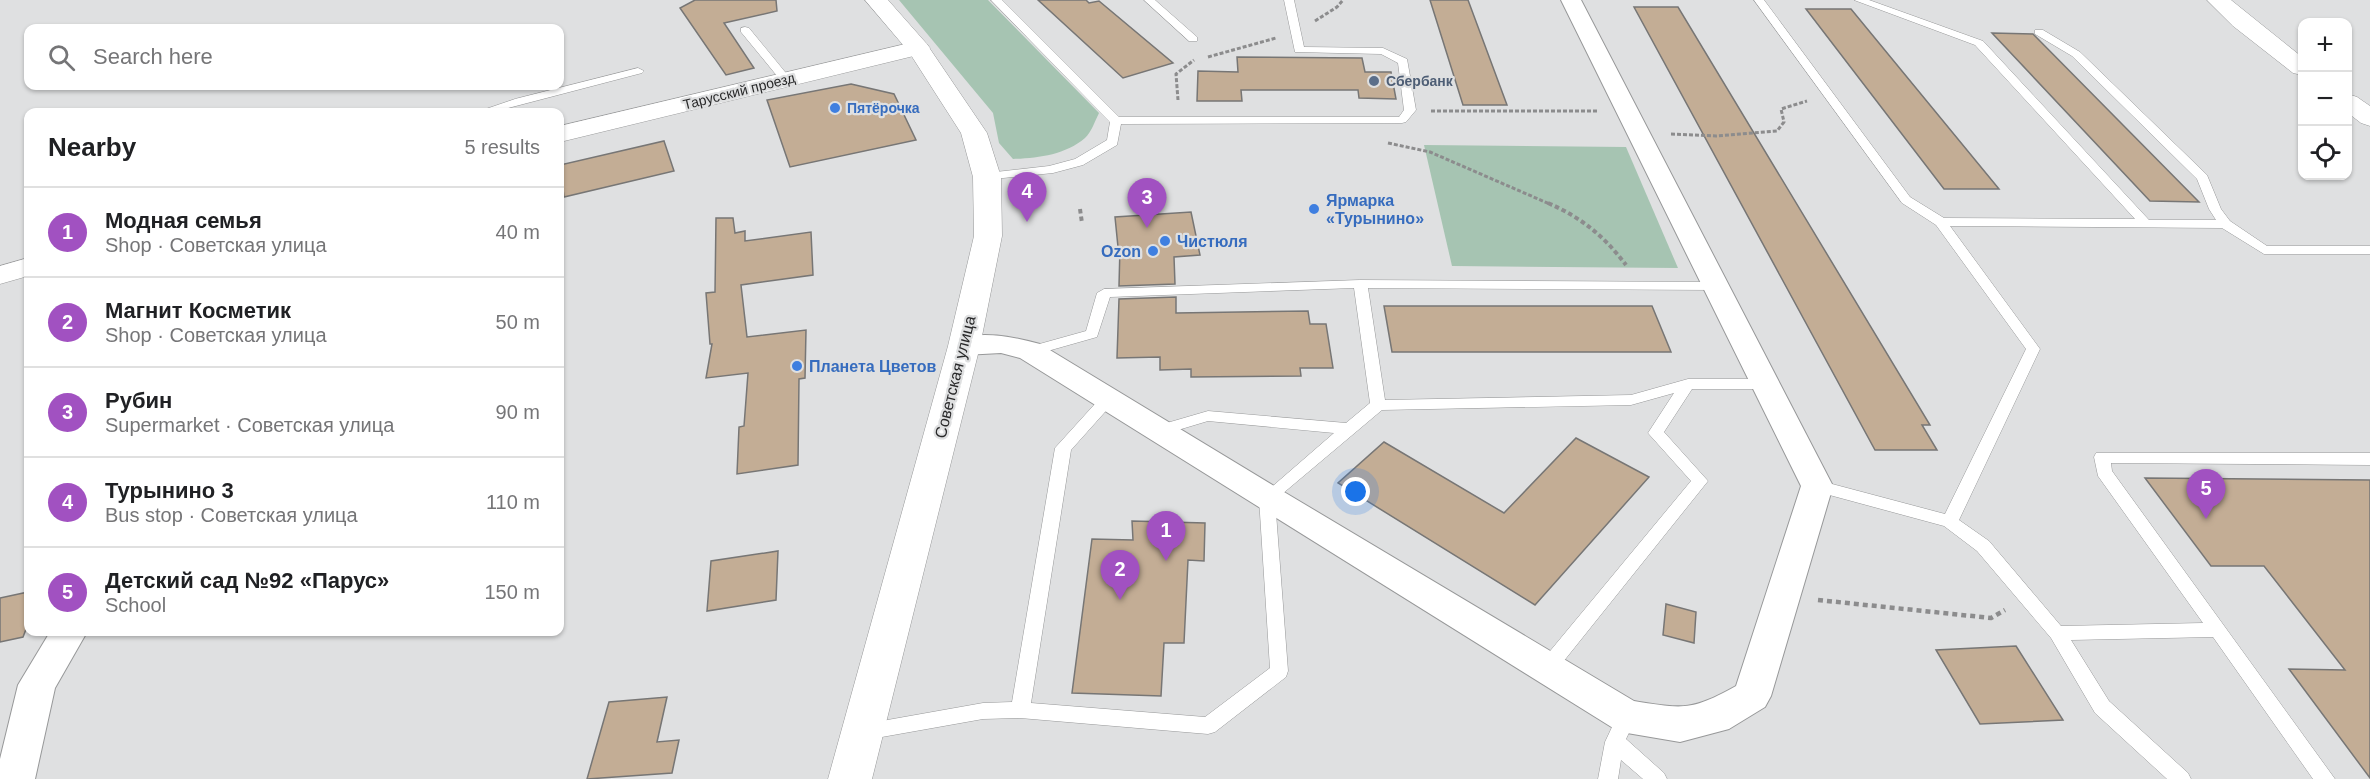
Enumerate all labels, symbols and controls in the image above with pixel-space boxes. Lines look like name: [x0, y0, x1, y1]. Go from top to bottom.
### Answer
map controls: [2298, 18, 2352, 180]
button: +: [2298, 18, 2352, 72]
search box: [24, 24, 564, 90]
icon: search: [45, 41, 78, 74]
text: Search here: [93, 44, 213, 69]
street label: Тарусский проезд: [681, 69, 797, 113]
button: −: [2298, 72, 2352, 126]
place label: Сбербанк: [1386, 73, 1454, 89]
marker: Сбербанк: [1367, 74, 1381, 88]
place label: Пятёрочка: [847, 100, 920, 116]
marker: Пятёрочка: [828, 101, 842, 115]
button: locate: [2298, 126, 2352, 180]
text: Nearby: [48, 132, 136, 162]
text: 5 results: [464, 136, 540, 158]
pin: 4: [1008, 172, 1046, 222]
pin: 3: [1128, 178, 1166, 228]
place label: Ярмарка «Турынино»: [1326, 192, 1424, 227]
marker: Ярмарка «Турынино»: [1307, 202, 1321, 216]
text: Модная семья: [105, 208, 262, 233]
text: 1: [62, 221, 73, 243]
text: 40 m: [496, 221, 540, 243]
place label: Чистюля: [1177, 233, 1248, 250]
text: Shop · Советская улица: [105, 234, 327, 256]
marker: Чистюля: [1158, 234, 1172, 248]
place label: Ozon: [1101, 243, 1141, 260]
marker: Ozon: [1146, 244, 1160, 258]
text: Магнит Косметик: [105, 298, 291, 323]
text: 2: [62, 311, 73, 333]
text: 50 m: [496, 311, 540, 333]
street label: Советская улица: [932, 314, 978, 440]
text: Shop · Советская улица: [105, 324, 327, 346]
place label: Планета Цветов: [809, 358, 936, 375]
marker: Планета Цветов: [790, 359, 804, 373]
text: Рубин: [105, 388, 172, 413]
text: 3: [62, 401, 73, 423]
text: 90 m: [496, 401, 540, 423]
text: Supermarket · Советская улица: [105, 414, 394, 436]
pin: 5: [2186, 470, 2226, 519]
your location: [1341, 477, 1370, 506]
text: Турынино 3: [105, 478, 234, 503]
text: 4: [62, 491, 73, 513]
text: 110 m: [486, 491, 540, 513]
text: Bus stop · Советская улица: [105, 504, 358, 526]
pin: 1: [1146, 512, 1186, 561]
pin: 2: [1100, 550, 1140, 600]
text: Детский сад №92 «Парус»: [105, 568, 389, 593]
text: 5: [62, 581, 73, 603]
text: 150 m: [484, 581, 540, 603]
text: School: [105, 594, 166, 616]

